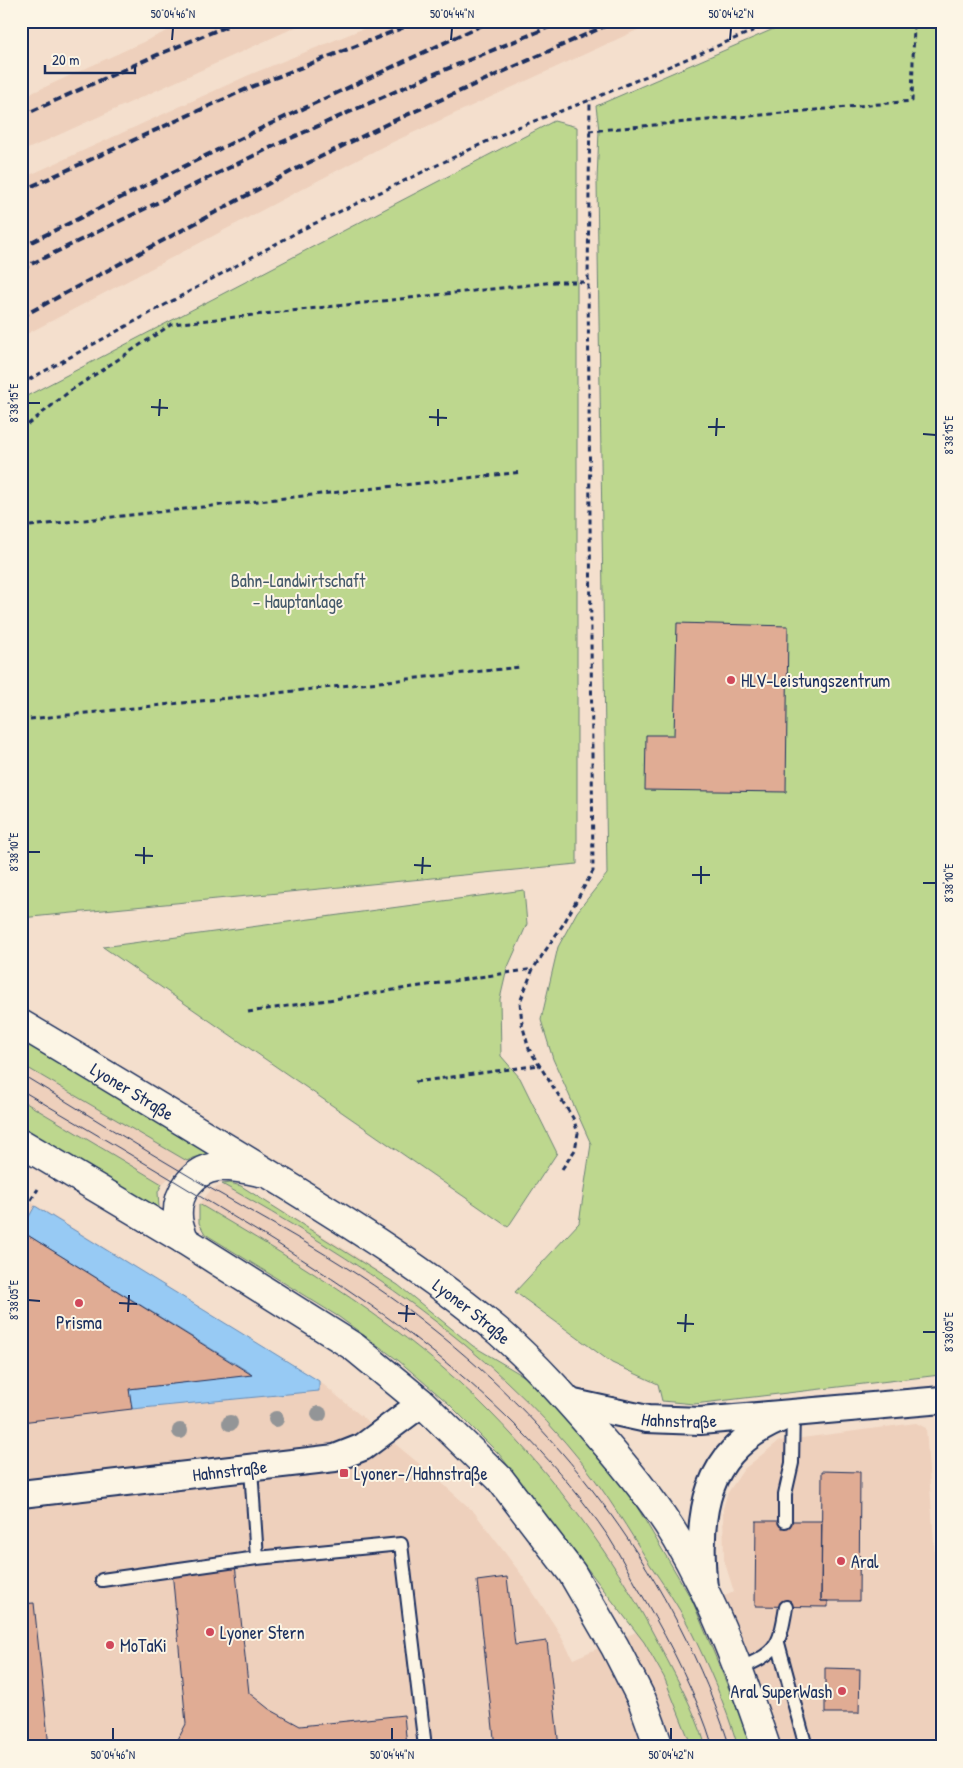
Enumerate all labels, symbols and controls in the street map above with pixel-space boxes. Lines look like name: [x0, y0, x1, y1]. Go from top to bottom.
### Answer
text: 50°04'46"N: [151, 5, 195, 22]
text: 50°04'44"N: [430, 5, 474, 22]
text: 50°04'42"N: [708, 5, 754, 22]
scale bar: [45, 42, 135, 74]
text: 20 m: [52, 49, 79, 70]
text: 8°38'15"E: [5, 383, 22, 422]
text: 8°38'15"E: [940, 415, 957, 454]
park label: Bahn-Landwirtschaft – Hauptanlage: [231, 568, 366, 614]
place label: HLV-Leistungszentrum: [741, 668, 890, 693]
marker: HLV-Leistungszentrum: [725, 674, 737, 686]
text: 8°38'10"E: [5, 832, 22, 872]
text: 8°38'10"E: [940, 863, 957, 903]
street label: Lyoner Straße: [86, 1056, 179, 1126]
street label: Lyoner Straße: [428, 1272, 517, 1350]
text: 8°38'05"E: [5, 1279, 22, 1320]
marker: Prisma: [73, 1297, 85, 1309]
place label: Prisma: [56, 1310, 102, 1335]
text: 8°38'05"E: [940, 1311, 957, 1352]
street label: Hahnstraße: [639, 1406, 718, 1433]
street label: Hahnstraße: [191, 1453, 268, 1487]
place label: Lyoner-/Hahnstraße: [354, 1461, 488, 1486]
marker: Lyoner-/Hahnstraße: [338, 1467, 350, 1479]
place label: Aral: [851, 1549, 879, 1574]
marker: Aral: [835, 1555, 847, 1567]
place label: Lyoner Stern: [220, 1620, 305, 1645]
marker: Lyoner Stern: [204, 1626, 216, 1638]
place label: MoTaKi: [120, 1633, 167, 1658]
marker: MoTaKi: [104, 1639, 116, 1651]
place label: Aral SuperWash: [730, 1679, 832, 1704]
marker: Aral SuperWash: [836, 1685, 848, 1697]
text: 50°04'46"N: [91, 1746, 135, 1763]
text: 50°04'44"N: [370, 1746, 414, 1763]
text: 50°04'42"N: [648, 1746, 694, 1763]

